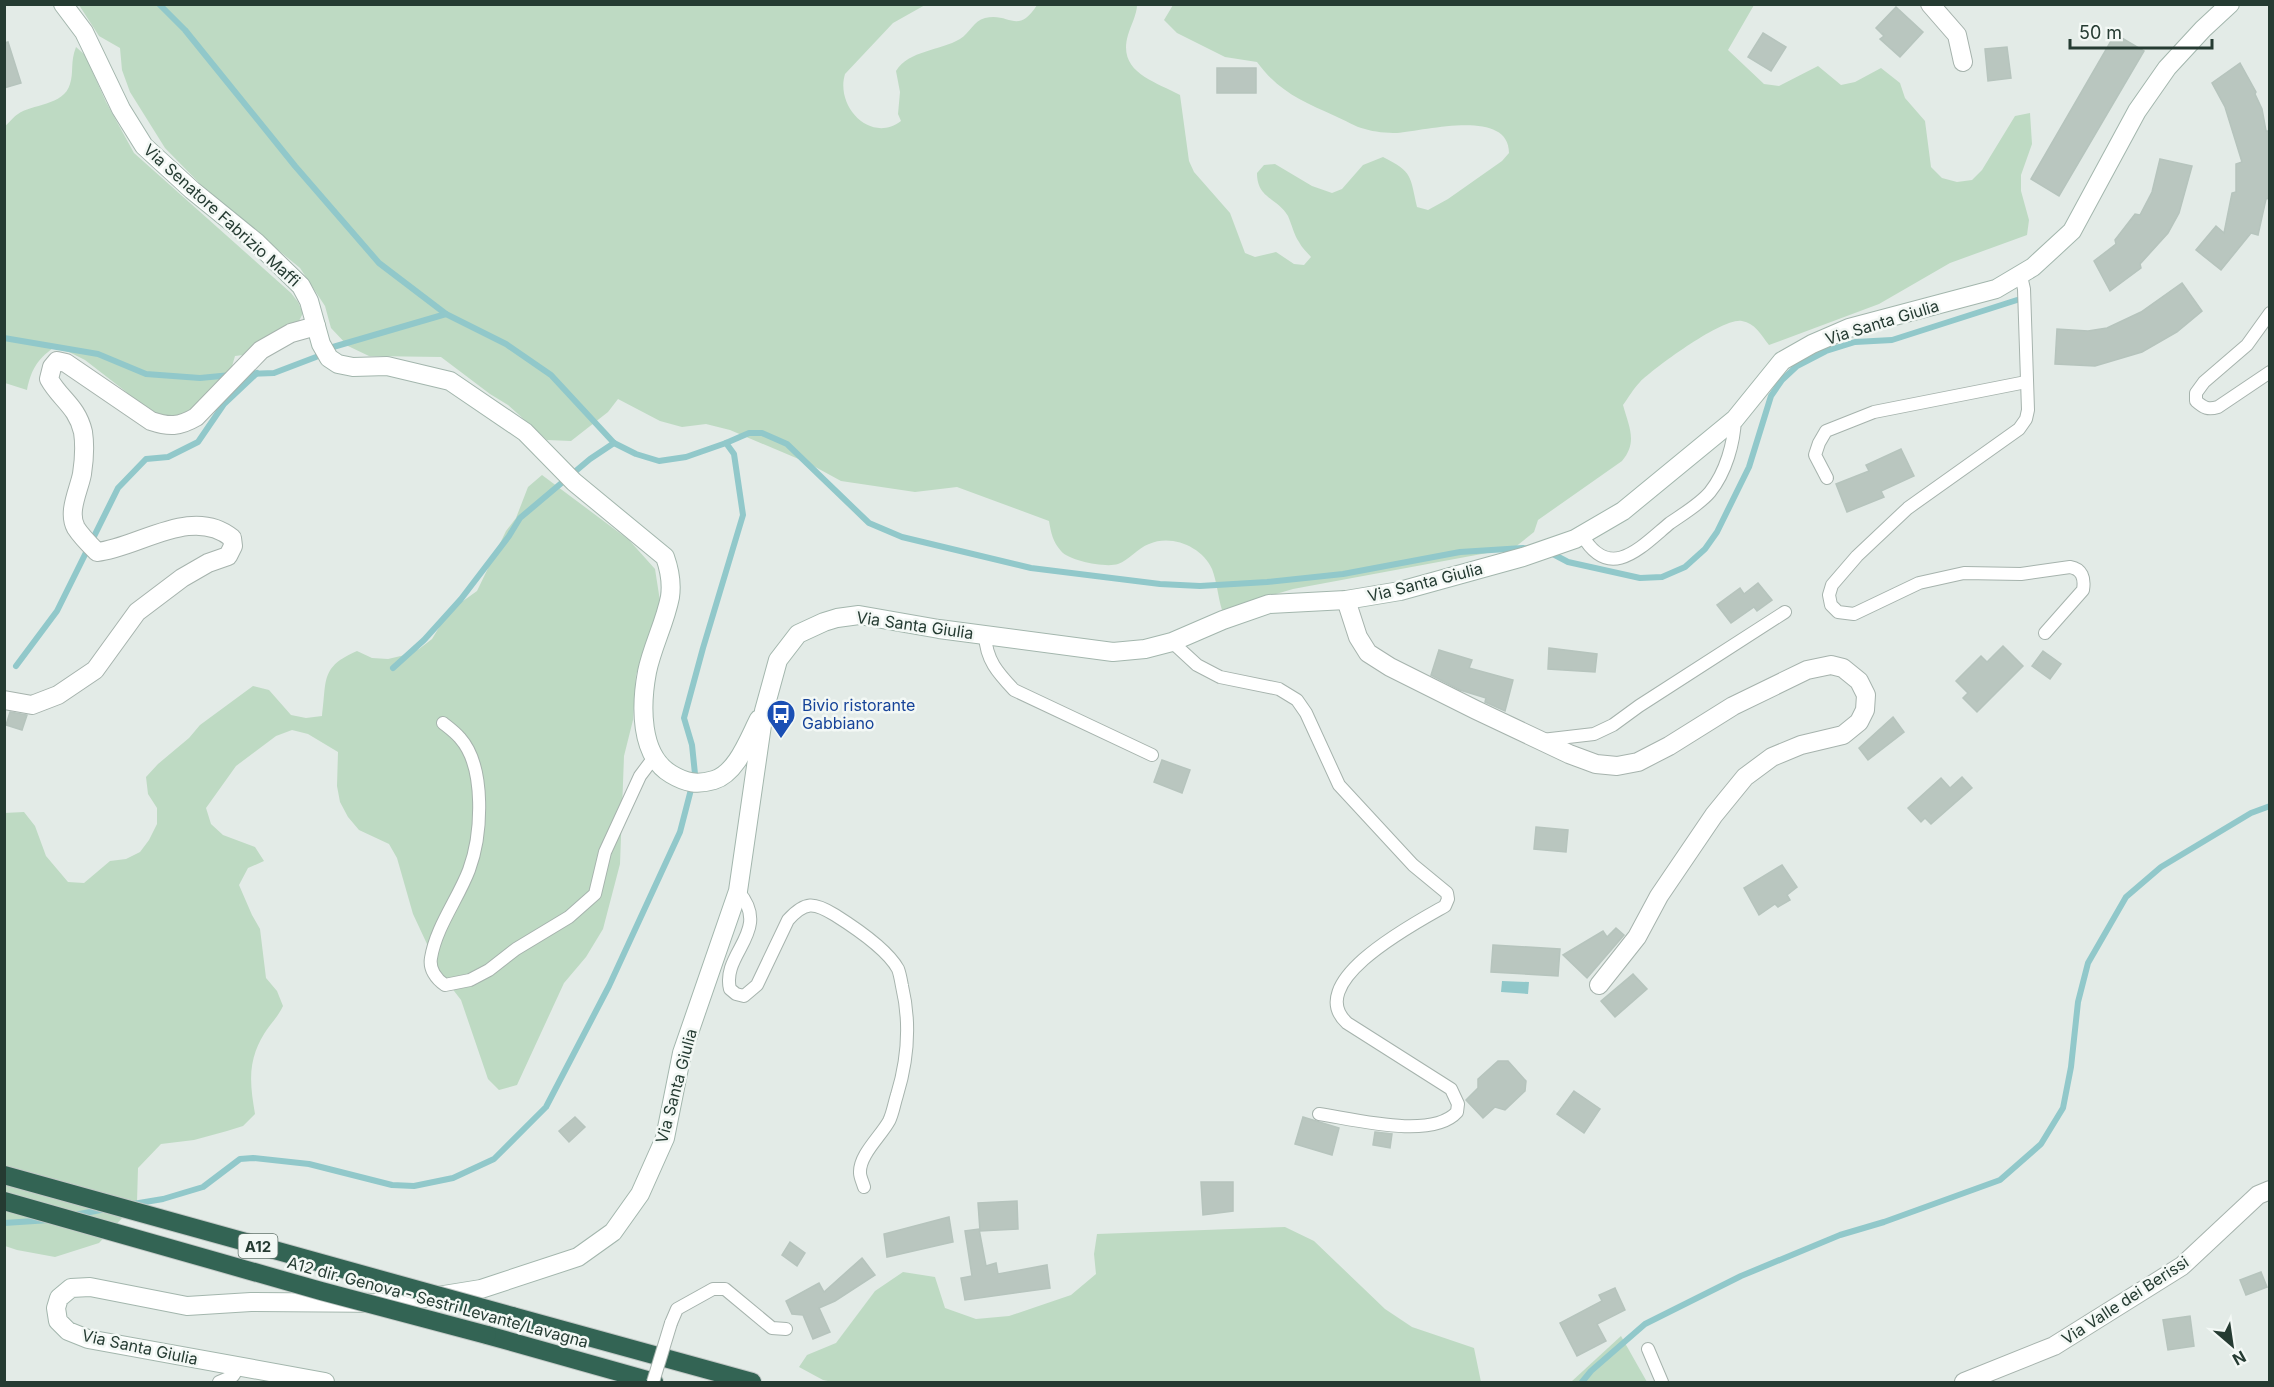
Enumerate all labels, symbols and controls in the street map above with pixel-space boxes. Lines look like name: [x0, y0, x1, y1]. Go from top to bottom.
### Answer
scale bar: [2070, 12, 2212, 50]
text: 50 m: [2079, 22, 2122, 43]
street label: Via Senatore Fabrizio Maffi: [140, 139, 304, 291]
street label: Via Santa Giulia: [1823, 295, 1941, 349]
street label: Via Santa Giulia: [1365, 558, 1485, 606]
street label: Via Santa Giulia: [855, 607, 975, 643]
place label: Bivio ristorante Gabbiano: [802, 695, 915, 733]
bus stop icon: Bivio ristorante Gabbiano: [765, 698, 797, 740]
street label: Via Santa Giulia: [651, 1026, 701, 1146]
road number: A12: [238, 1234, 278, 1258]
street label: Via Valle dei Berissi: [2058, 1251, 2192, 1349]
street label: A12 dir. Genova - Sestri Levante/Lavagna: [285, 1252, 591, 1352]
north arrow: [2202, 1315, 2262, 1375]
street label: Via Santa Giulia: [80, 1325, 200, 1369]
text: N: [2229, 1346, 2249, 1370]

